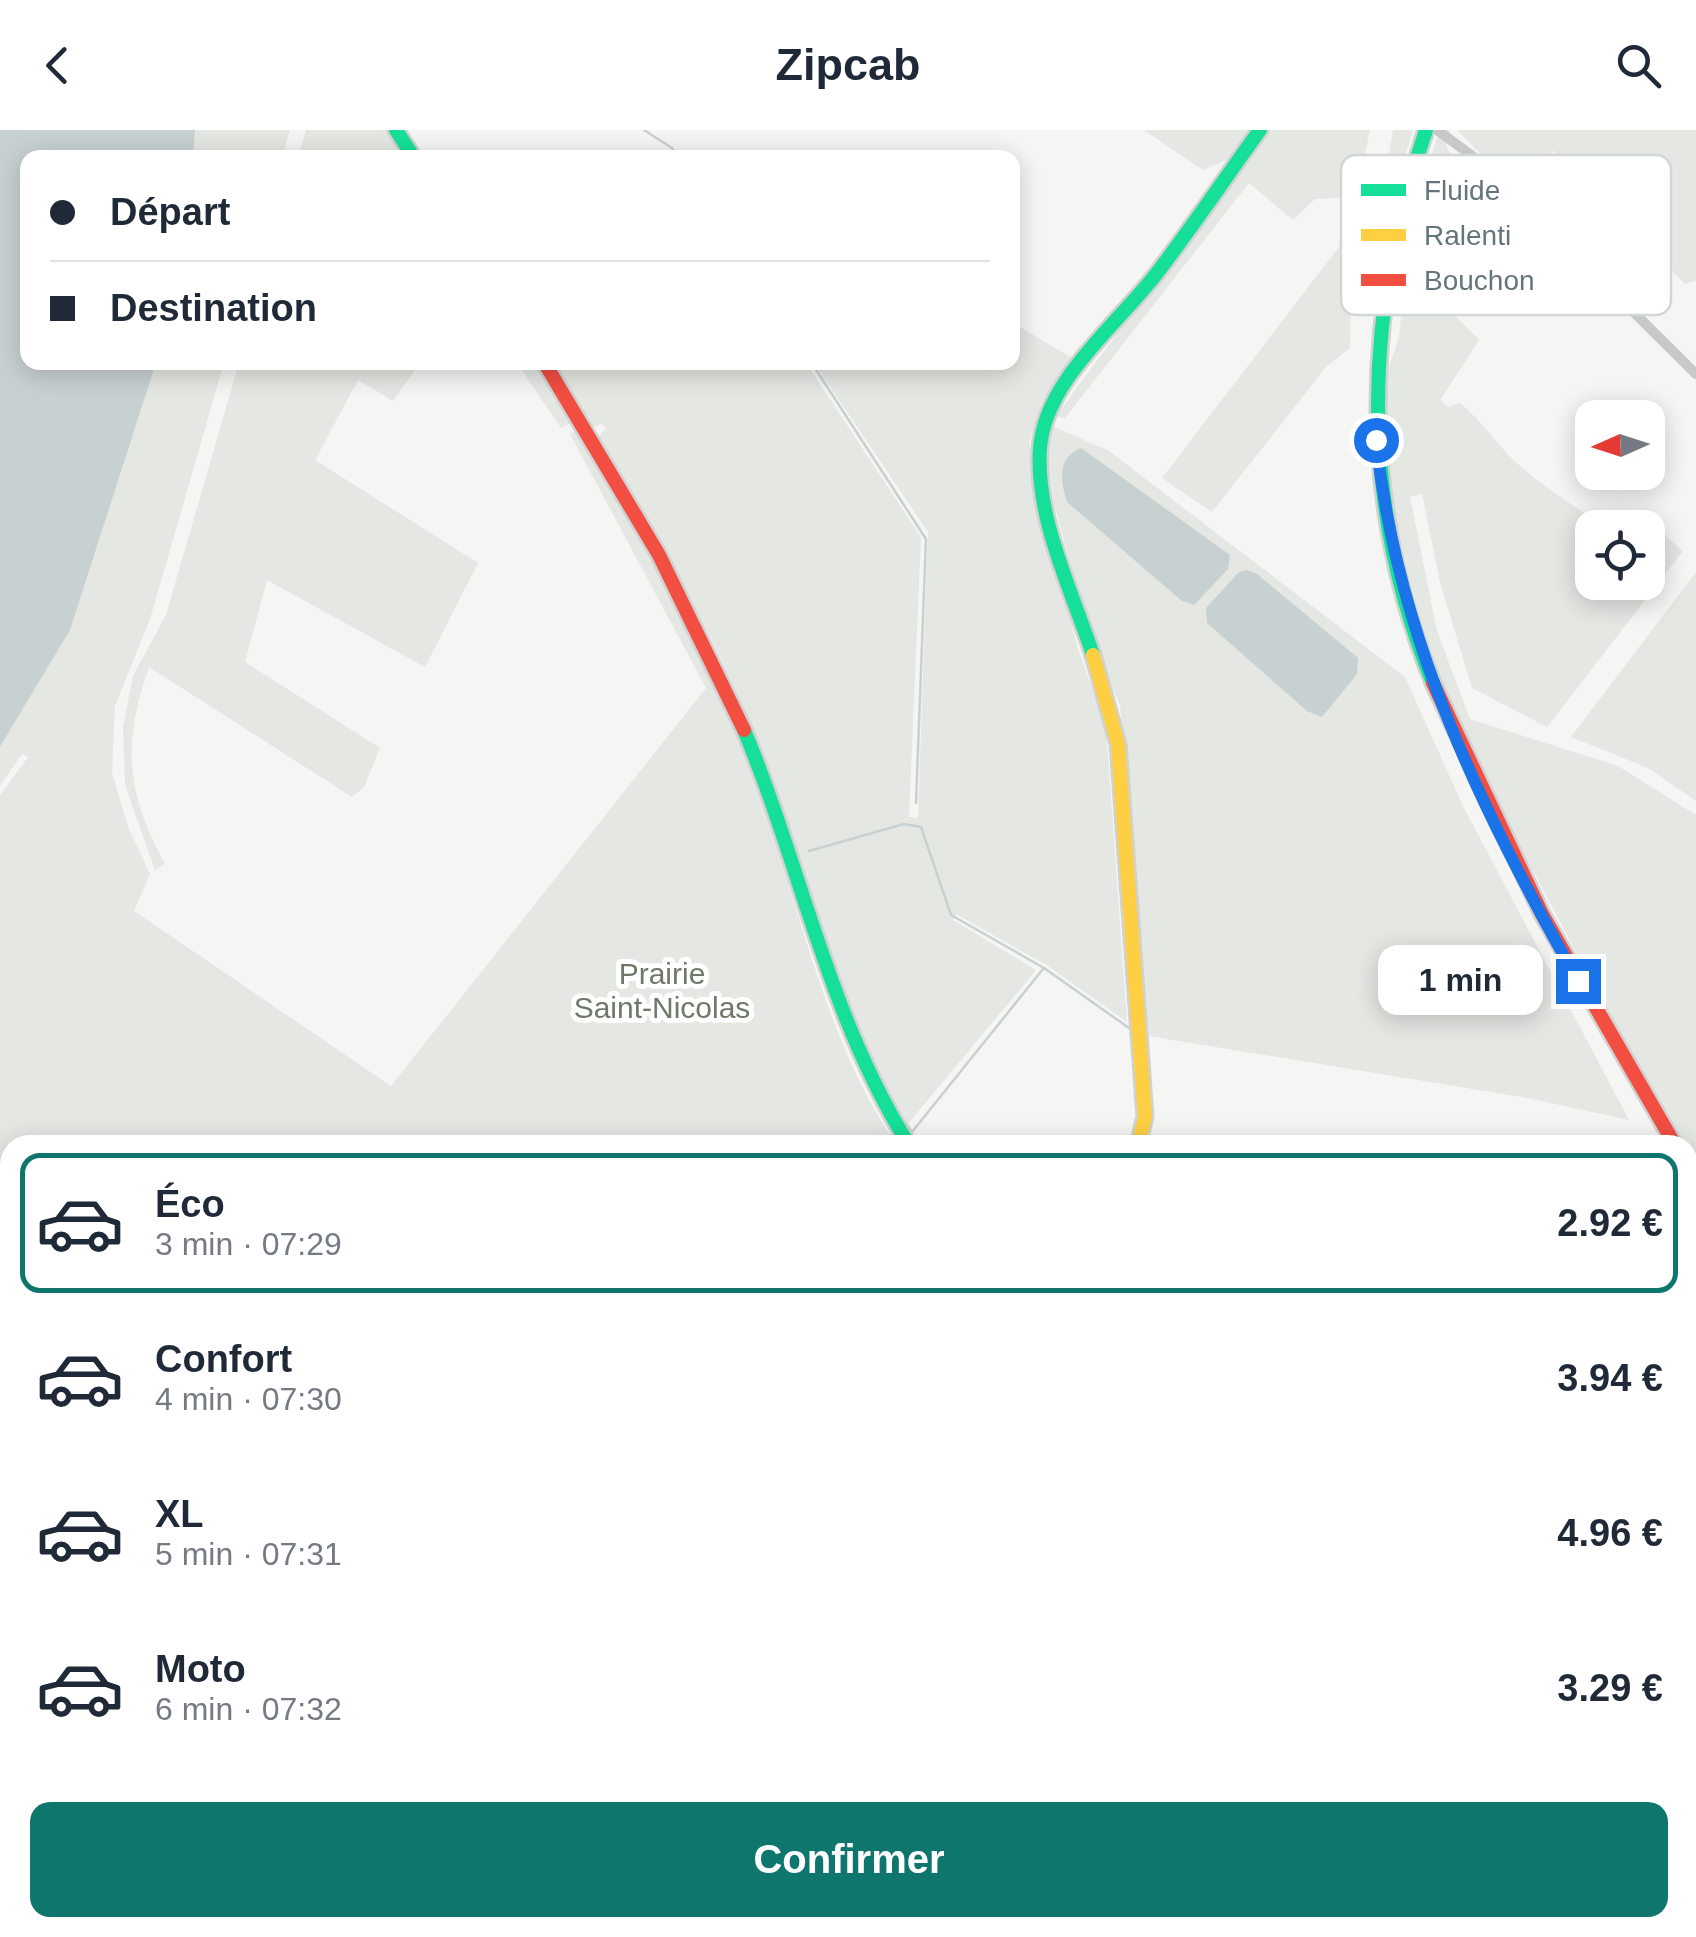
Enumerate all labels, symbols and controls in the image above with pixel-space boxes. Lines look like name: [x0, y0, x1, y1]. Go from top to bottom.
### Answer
icon: back: [30, 38, 85, 93]
icon: search: [1611, 38, 1666, 93]
text: Zipcab: [775, 39, 921, 90]
legend: [1341, 155, 1671, 315]
text: Fluide: [1424, 175, 1500, 206]
text: Départ: [110, 191, 230, 233]
text: Ralenti: [1424, 220, 1511, 251]
text: Bouchon: [1424, 265, 1535, 296]
text: Destination: [110, 287, 317, 329]
north arrow: [1575, 400, 1665, 490]
map controls: [1575, 400, 1665, 600]
route start: [1354, 418, 1399, 463]
button: locate: [1575, 510, 1665, 600]
callout: 1 min: [1378, 946, 1543, 1016]
park label: Prairie Saint-Nicolas: [574, 957, 750, 1024]
route end: [1556, 959, 1601, 1004]
text: 1 min: [1419, 962, 1502, 998]
icon: car: [35, 1178, 125, 1268]
text: Éco: [155, 1183, 225, 1225]
text: 2.92 €: [1557, 1202, 1663, 1244]
text: 3 min · 07:29: [155, 1226, 342, 1262]
icon: car: [35, 1333, 125, 1423]
text: Confort: [155, 1338, 292, 1380]
text: 3.94 €: [1557, 1357, 1663, 1399]
text: 4 min · 07:30: [155, 1381, 342, 1417]
icon: car: [35, 1488, 125, 1578]
text: XL: [155, 1493, 204, 1535]
text: 4.96 €: [1557, 1512, 1663, 1554]
text: 5 min · 07:31: [155, 1536, 342, 1572]
icon: car: [35, 1643, 125, 1733]
text: Moto: [155, 1648, 246, 1690]
text: 3.29 €: [1557, 1667, 1663, 1709]
text: 6 min · 07:32: [155, 1691, 342, 1727]
button: Confirmer: [30, 1802, 1668, 1917]

